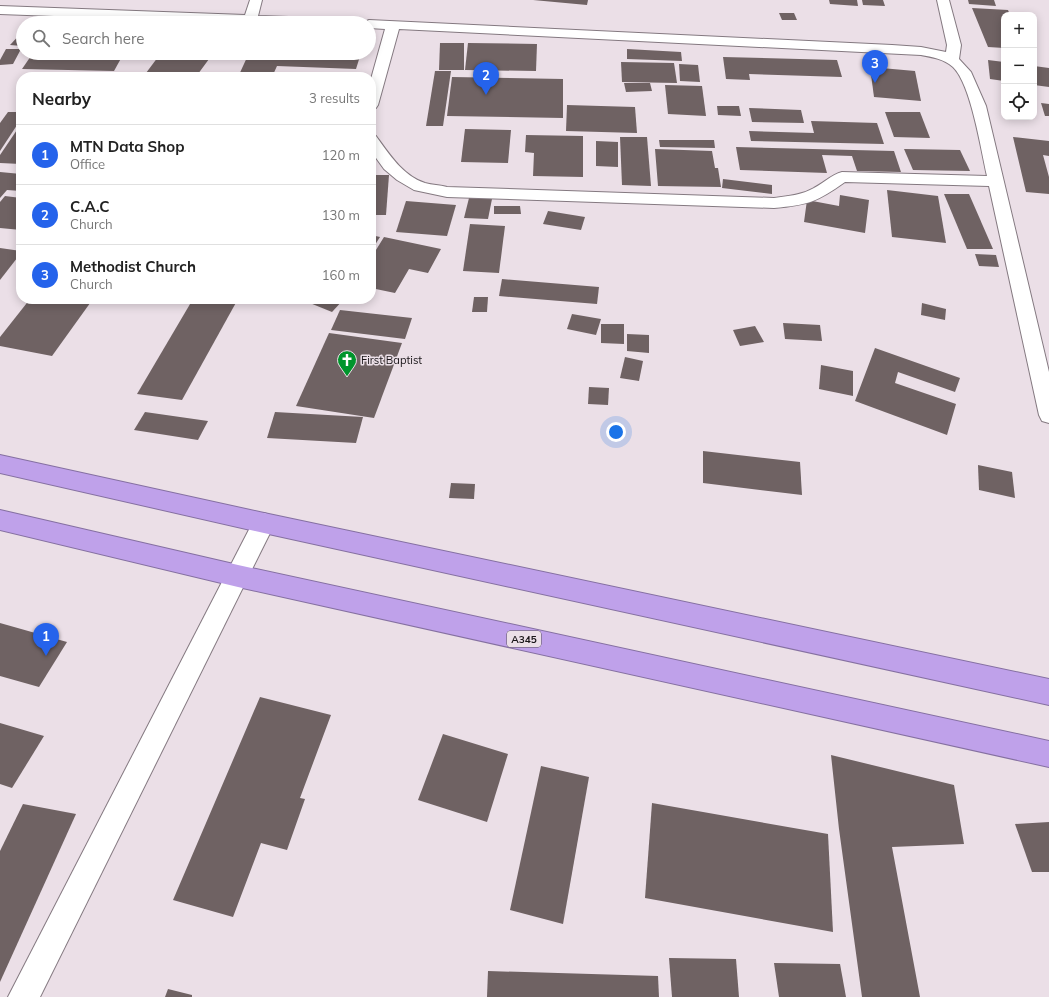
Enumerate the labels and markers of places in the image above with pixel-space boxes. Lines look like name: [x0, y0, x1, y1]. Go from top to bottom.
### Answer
pin: 3: [862, 50, 888, 83]
pin: 2: [473, 62, 499, 95]
church icon: First Baptist: [336, 349, 358, 377]
place label: First Baptist: [361, 353, 422, 367]
pin: 1: [33, 623, 59, 656]

